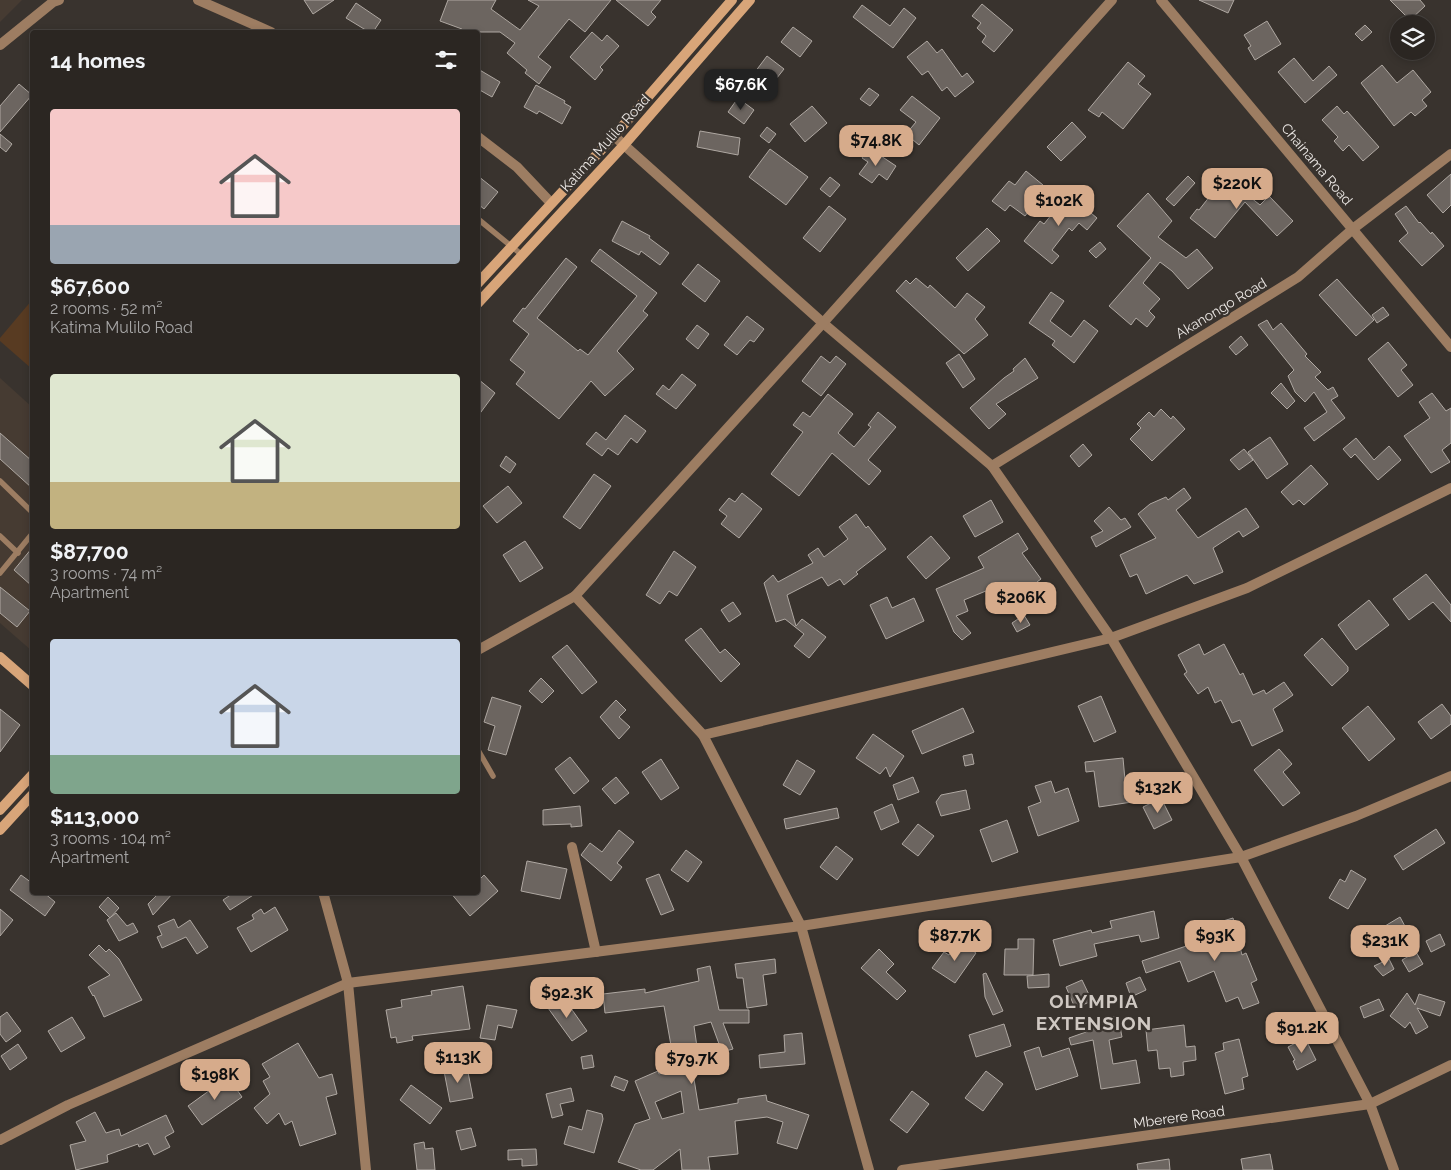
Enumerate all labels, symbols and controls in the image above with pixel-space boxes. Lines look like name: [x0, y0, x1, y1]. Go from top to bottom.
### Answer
map controls: [1390, 15, 1435, 60]
button: layers: [1390, 15, 1435, 60]
icon: filters: [432, 46, 460, 74]
text: 14 homes: [50, 48, 145, 73]
pin: $67.6K: [700, 68, 782, 111]
text: $67.6K: [715, 75, 767, 94]
street label: Katima Mulilo Road: [557, 91, 653, 195]
street label: Chainama Road: [1278, 120, 1356, 208]
pin: $74.8K: [835, 124, 917, 167]
text: $74.8K: [850, 131, 902, 150]
icon: home: [210, 141, 300, 231]
pin: $220K: [1202, 168, 1272, 210]
text: $220K: [1213, 174, 1261, 193]
pin: $102K: [1024, 184, 1094, 227]
text: $102K: [1035, 191, 1083, 210]
text: $67,600: [50, 274, 130, 299]
street label: Akanongo Road: [1173, 275, 1269, 341]
text: 2 rooms · 52 m²: [50, 299, 162, 318]
text: Katima Mulilo Road: [50, 318, 193, 337]
icon: home: [210, 406, 300, 496]
text: $87,700: [50, 539, 129, 564]
text: 3 rooms · 74 m²: [50, 564, 162, 583]
pin: $206K: [986, 582, 1056, 624]
text: Apartment: [50, 583, 129, 602]
text: $206K: [996, 588, 1046, 607]
icon: home: [210, 671, 300, 761]
pin: $132K: [1123, 772, 1193, 814]
text: $132K: [1135, 778, 1181, 797]
text: $113,000: [50, 804, 139, 829]
text: 3 rooms · 104 m²: [50, 829, 171, 848]
text: Apartment: [50, 848, 129, 867]
pin: $87.7K: [914, 920, 996, 962]
pin: $93K: [1185, 920, 1245, 962]
pin: $231K: [1350, 924, 1420, 967]
text: $87.7K: [930, 926, 980, 945]
text: $93K: [1195, 926, 1235, 945]
text: $231K: [1362, 931, 1408, 950]
pin: $92.3K: [526, 976, 608, 1019]
text: $92.3K: [541, 983, 593, 1002]
district label: OLYMPIA EXTENSION: [1036, 990, 1152, 1034]
pin: $91.2K: [1261, 1012, 1343, 1054]
text: $91.2K: [1277, 1018, 1327, 1037]
pin: $113K: [423, 1042, 493, 1084]
pin: $79.7K: [651, 1042, 733, 1085]
text: $113K: [435, 1048, 481, 1067]
text: $79.7K: [666, 1049, 718, 1068]
pin: $198K: [180, 1058, 250, 1101]
text: $198K: [191, 1065, 239, 1084]
street label: Mberere Road: [1132, 1103, 1226, 1131]

